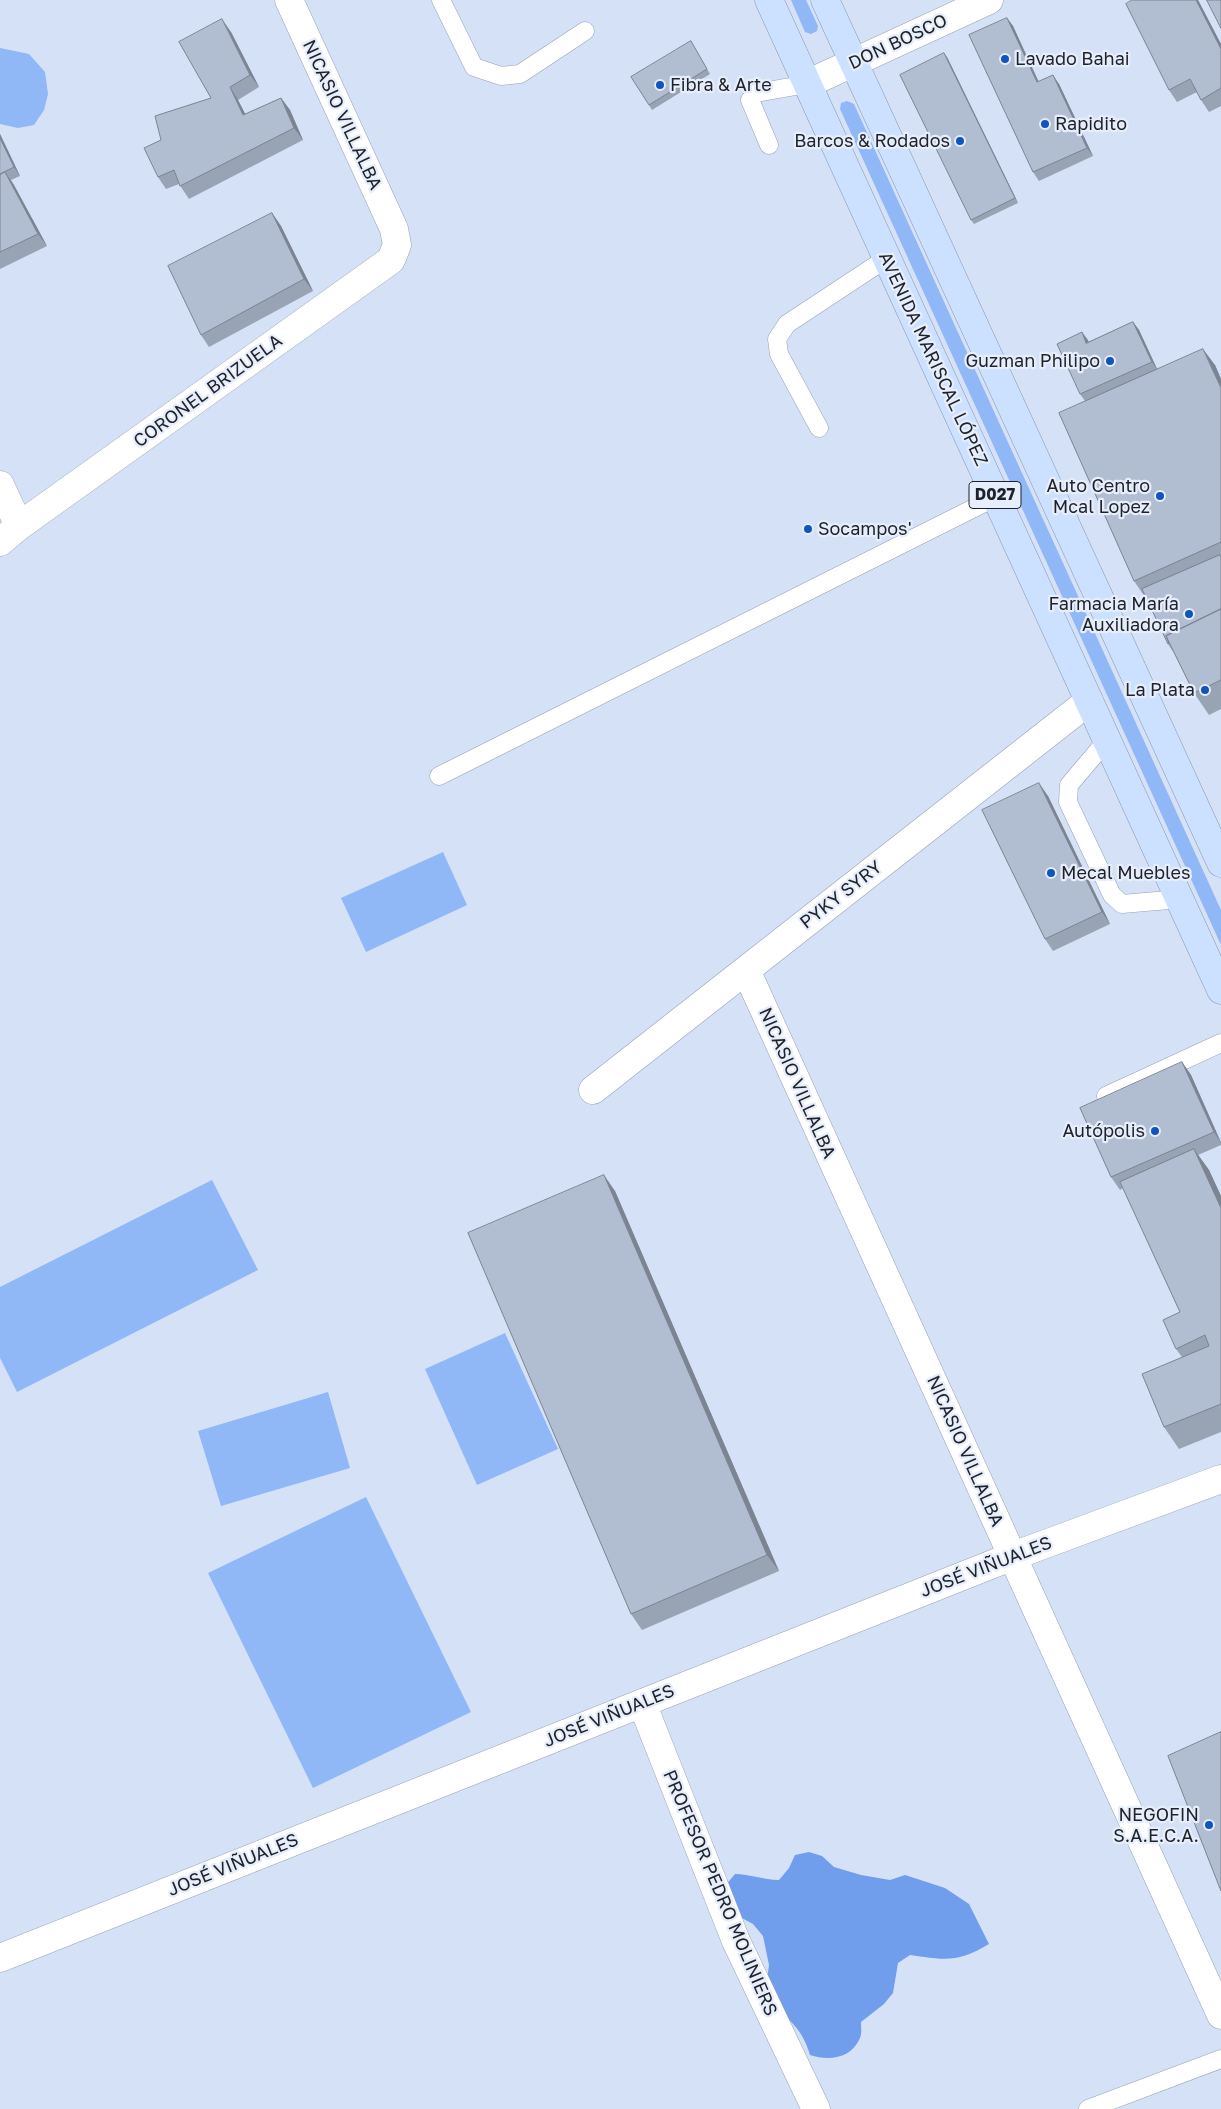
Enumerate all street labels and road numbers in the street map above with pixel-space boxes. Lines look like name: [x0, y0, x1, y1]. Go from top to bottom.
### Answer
street label: DON BOSCO: [845, 10, 951, 74]
street label: NICASIO VILLALBA: [298, 37, 386, 193]
street label: AVENIDA MARISCAL LÓPEZ: [874, 249, 992, 469]
street label: CORONEL BRIZUELA: [130, 330, 286, 452]
road number: D027: [969, 482, 1021, 508]
street label: PYKY SYRY: [796, 856, 886, 934]
street label: NICASIO VILLALBA: [754, 1004, 840, 1162]
street label: NICASIO VILLALBA: [922, 1372, 1008, 1530]
street label: JOSÉ VIÑUALES: [917, 1532, 1055, 1602]
street label: JOSÉ VIÑUALES: [540, 1680, 678, 1752]
street label: PROFESOR PEDRO MOLINIERS: [658, 1767, 782, 2019]
street label: JOSÉ VIÑUALES: [164, 1829, 302, 1901]

